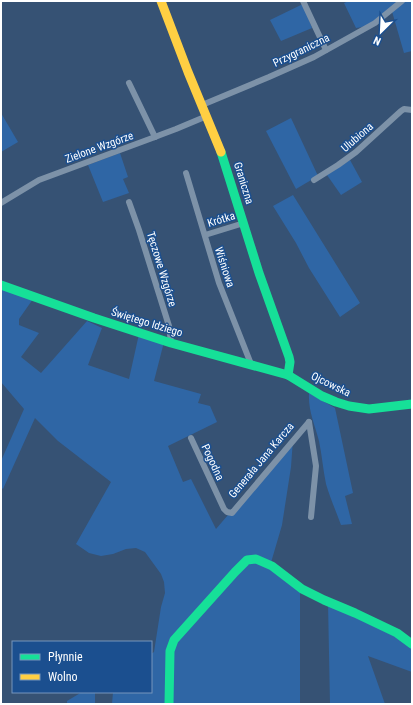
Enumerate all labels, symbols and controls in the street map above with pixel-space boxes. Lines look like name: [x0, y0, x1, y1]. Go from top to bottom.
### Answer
north arrow: [361, 12, 401, 52]
street label: Przygraniczna: [271, 31, 331, 70]
text: N: [371, 33, 383, 48]
street label: Ulubiona: [339, 120, 376, 155]
street label: Zielone Wzgórze: [63, 129, 135, 166]
street label: Graniczna: [231, 161, 256, 206]
street label: Krótka: [206, 209, 237, 230]
street label: Tęczowe Wzgórze: [144, 230, 179, 308]
street label: Wiśniowa: [212, 245, 237, 289]
street label: Świętego Idziego: [110, 305, 185, 340]
street label: Ojcowska: [309, 369, 353, 400]
street label: Generała Jana Karcza: [226, 420, 297, 501]
street label: Pogodna: [199, 442, 227, 482]
legend: [12, 641, 152, 693]
text: Płynnie: [48, 650, 83, 664]
text: Wolno: [48, 670, 78, 684]

